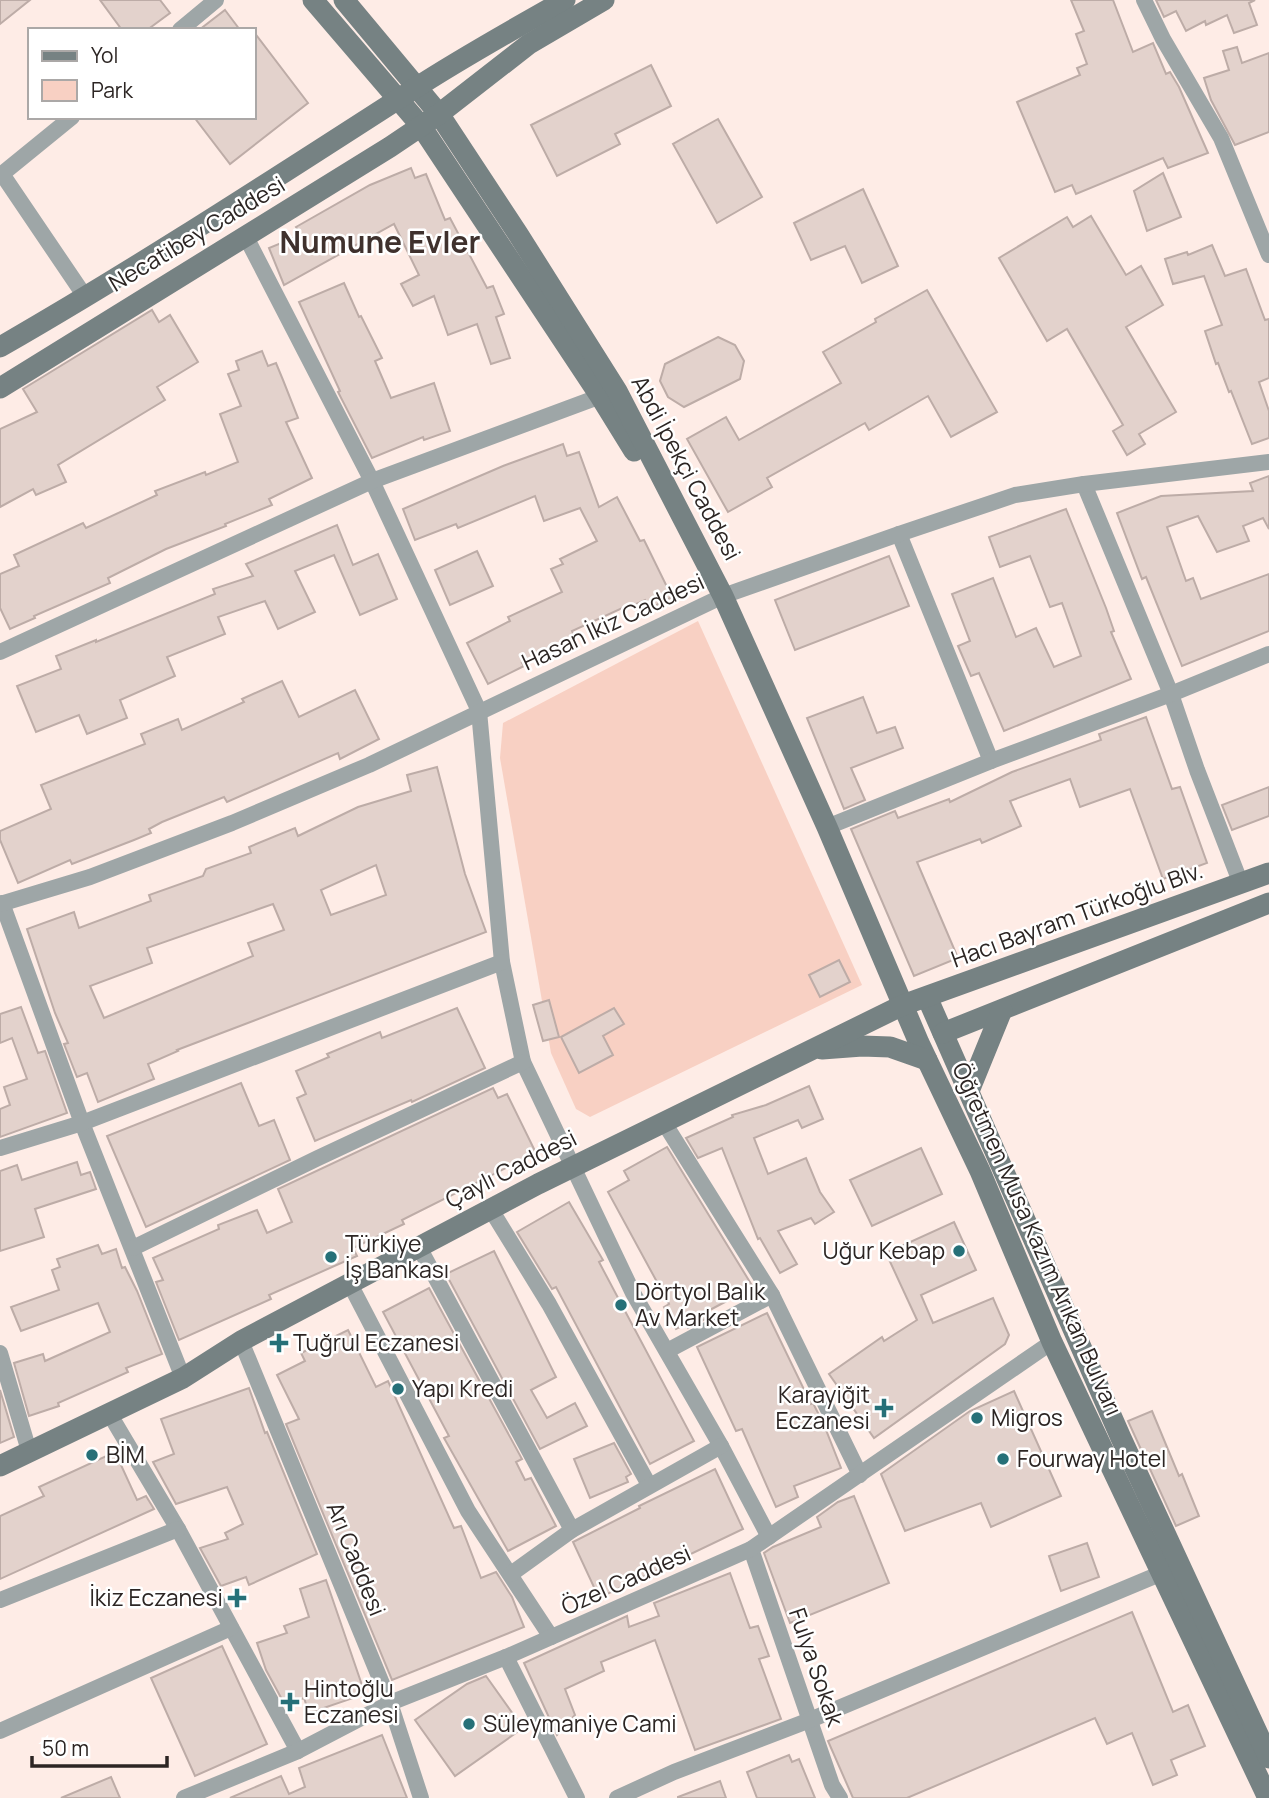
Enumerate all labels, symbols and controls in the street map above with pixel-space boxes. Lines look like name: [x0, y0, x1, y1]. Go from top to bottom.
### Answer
legend: [28, 28, 256, 119]
text: Yol: [91, 41, 118, 69]
text: Park: [91, 76, 133, 104]
street label: Necatibey Caddesi: [102, 168, 291, 298]
district label: Numune Evler: [279, 221, 481, 262]
street label: Abdi İpekçi Caddesi: [625, 369, 749, 566]
street label: Hasan İkiz Caddesi: [516, 565, 709, 677]
street label: Hacı Bayram Türkoğlu Blv.: [946, 854, 1207, 975]
street label: Öğretmen Musa Kazım Arıkan Bulvarı: [945, 1057, 1131, 1420]
street label: Çaylı Caddesi: [439, 1121, 582, 1215]
place label: Türkiye İş Bankası: [345, 1227, 449, 1285]
place label: Uğur Kebap: [823, 1234, 945, 1266]
marker: Uğur Kebap: [951, 1243, 967, 1259]
marker: Türkiye İş Bankası: [323, 1249, 339, 1265]
place label: Dörtyol Balık Av Market: [635, 1275, 766, 1333]
marker: Dörtyol Balık Av Market: [613, 1297, 629, 1313]
place label: Tuğrul Eczanesi: [293, 1326, 459, 1358]
marker: Tuğrul Eczanesi: [271, 1335, 287, 1351]
place label: Yapı Kredi: [412, 1372, 513, 1404]
place label: Karayiğit Eczanesi: [775, 1378, 870, 1436]
marker: Yapı Kredi: [390, 1381, 406, 1397]
marker: Karayiğit Eczanesi: [876, 1400, 892, 1416]
place label: Migros: [991, 1401, 1063, 1433]
marker: Migros: [969, 1410, 985, 1426]
place label: BİM: [106, 1438, 145, 1470]
place label: Fourway Hotel: [1017, 1442, 1167, 1474]
marker: BİM: [84, 1447, 100, 1463]
marker: Fourway Hotel: [995, 1451, 1011, 1467]
street label: Arı Caddesi: [320, 1497, 394, 1620]
street label: Özel Caddesi: [556, 1536, 695, 1622]
place label: İkiz Eczanesi: [89, 1581, 223, 1613]
marker: İkiz Eczanesi: [229, 1590, 245, 1606]
street label: Fulya Sokak: [782, 1603, 852, 1731]
place label: Hintoğlu Eczanesi: [304, 1672, 399, 1730]
marker: Hintoğlu Eczanesi: [282, 1694, 298, 1710]
place label: Süleymaniye Cami: [483, 1707, 677, 1739]
marker: Süleymaniye Cami: [461, 1716, 477, 1732]
scale bar: [32, 1724, 166, 1768]
text: 50 m: [42, 1734, 89, 1762]

